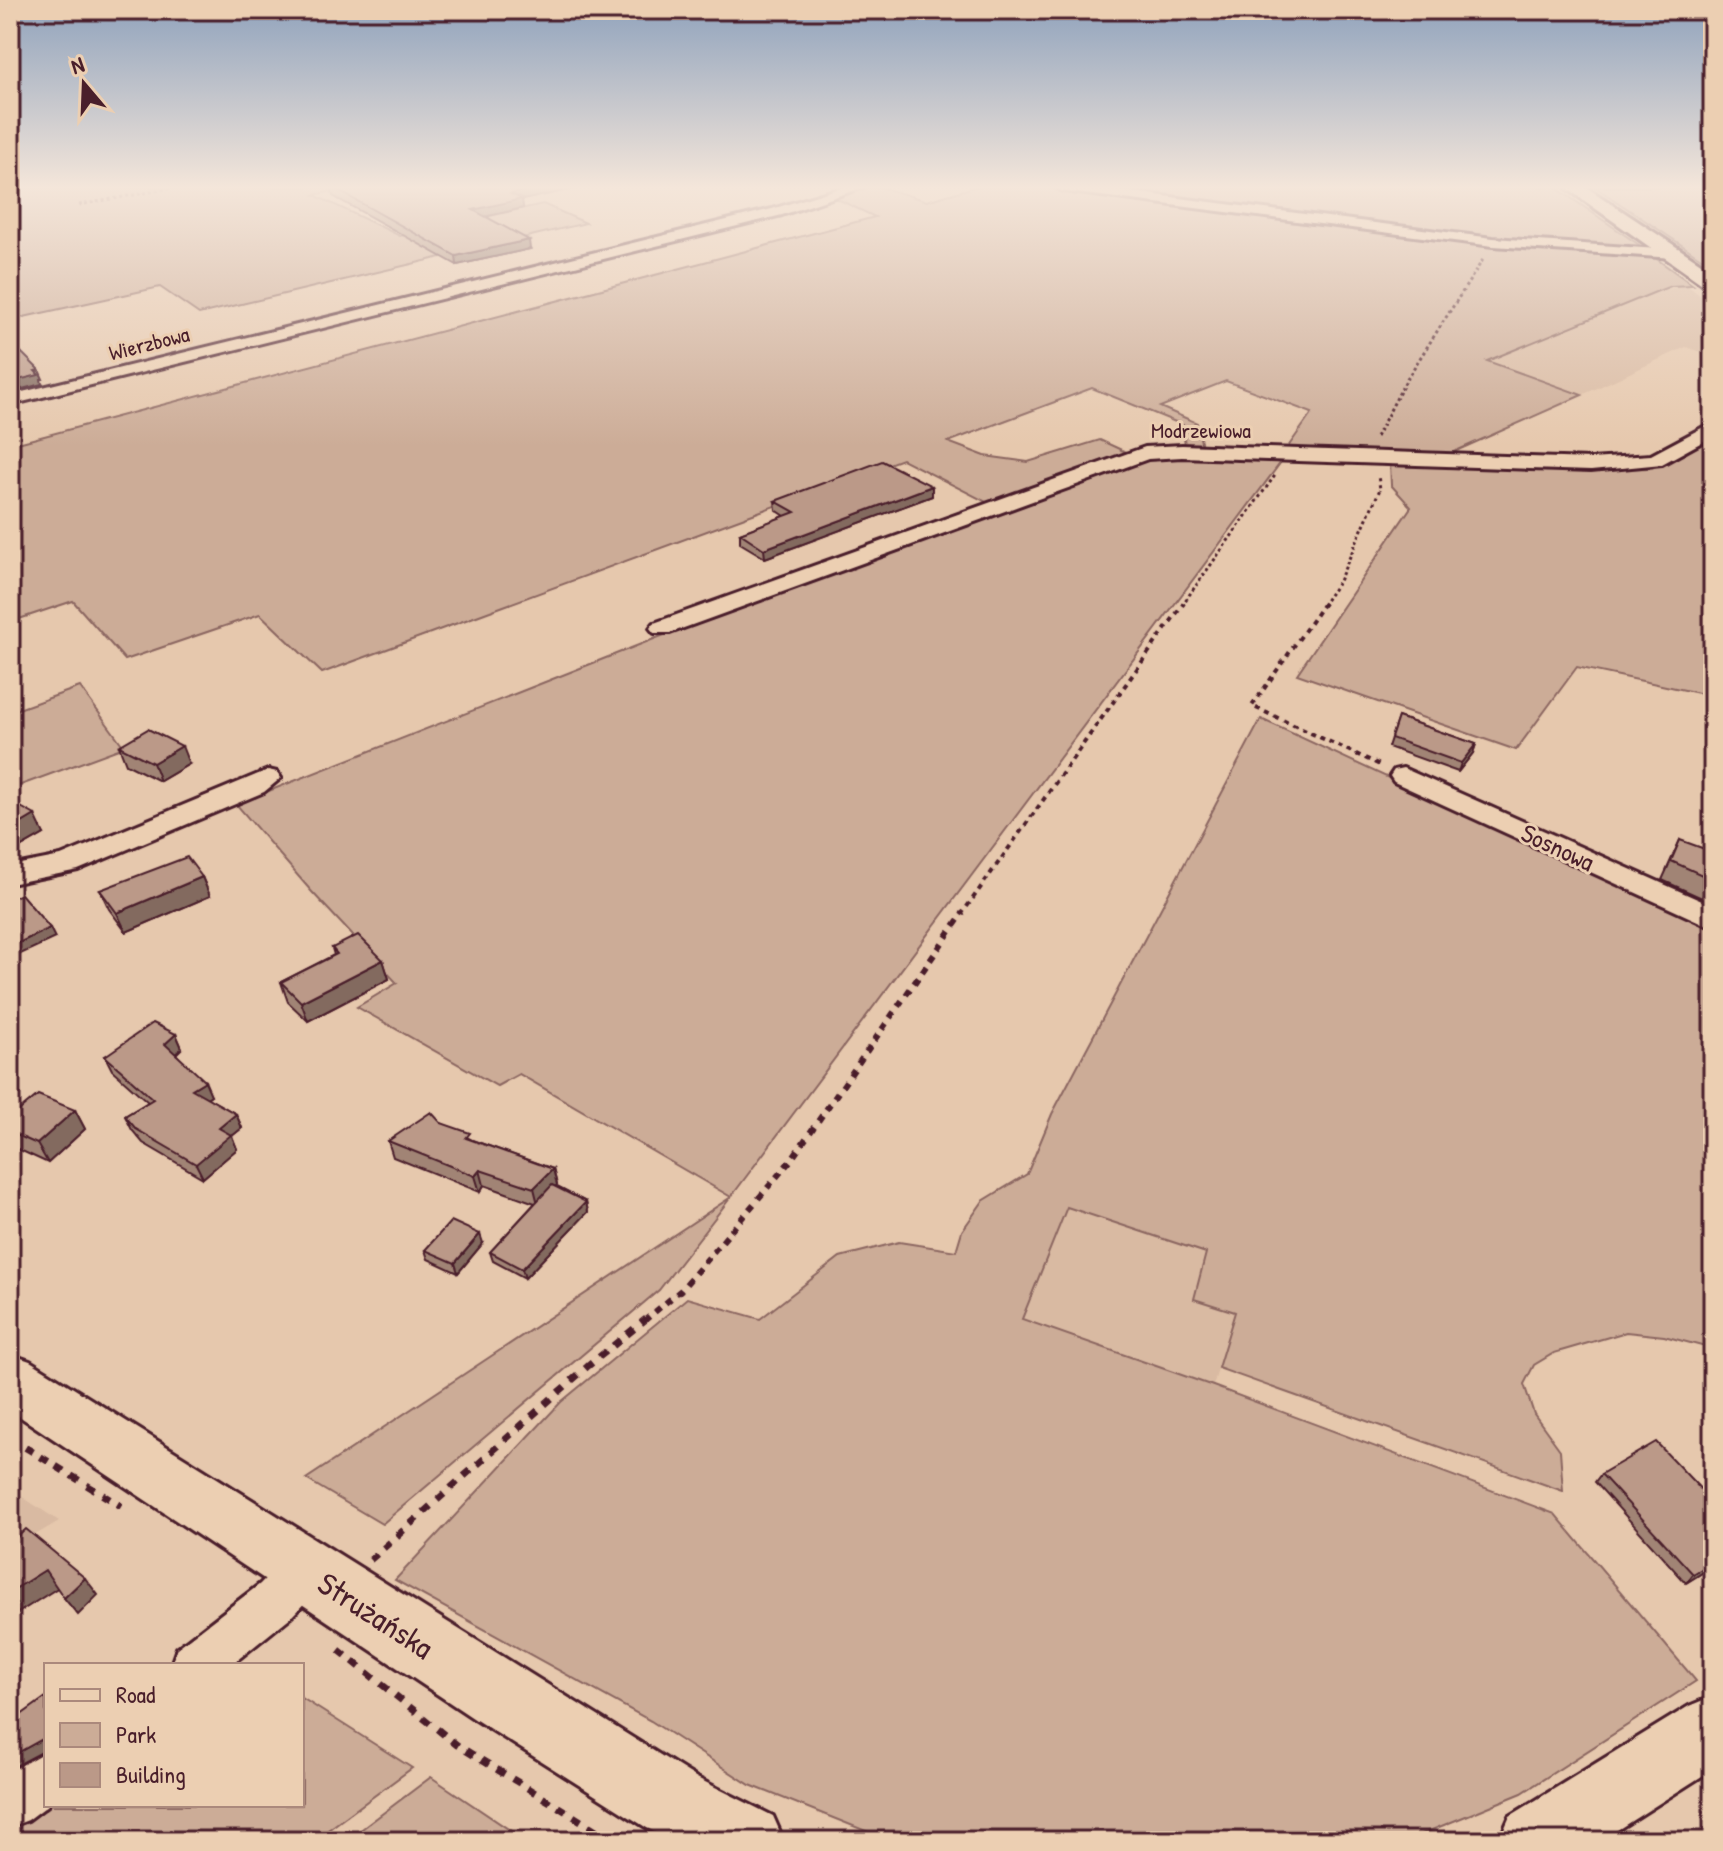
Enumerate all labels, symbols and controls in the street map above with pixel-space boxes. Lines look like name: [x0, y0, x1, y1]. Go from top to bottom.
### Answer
north arrow: [44, 44, 124, 124]
text: N: [67, 49, 88, 81]
street label: Wierzbowa: [106, 318, 193, 367]
street label: Modrzewiowa: [1151, 415, 1251, 445]
street label: Sosnowa: [1516, 815, 1600, 879]
street label: Strużańska: [310, 1562, 442, 1668]
legend: [44, 1663, 304, 1807]
text: Road: [116, 1678, 155, 1710]
text: Park: [116, 1718, 156, 1750]
text: Building: [116, 1758, 186, 1790]

